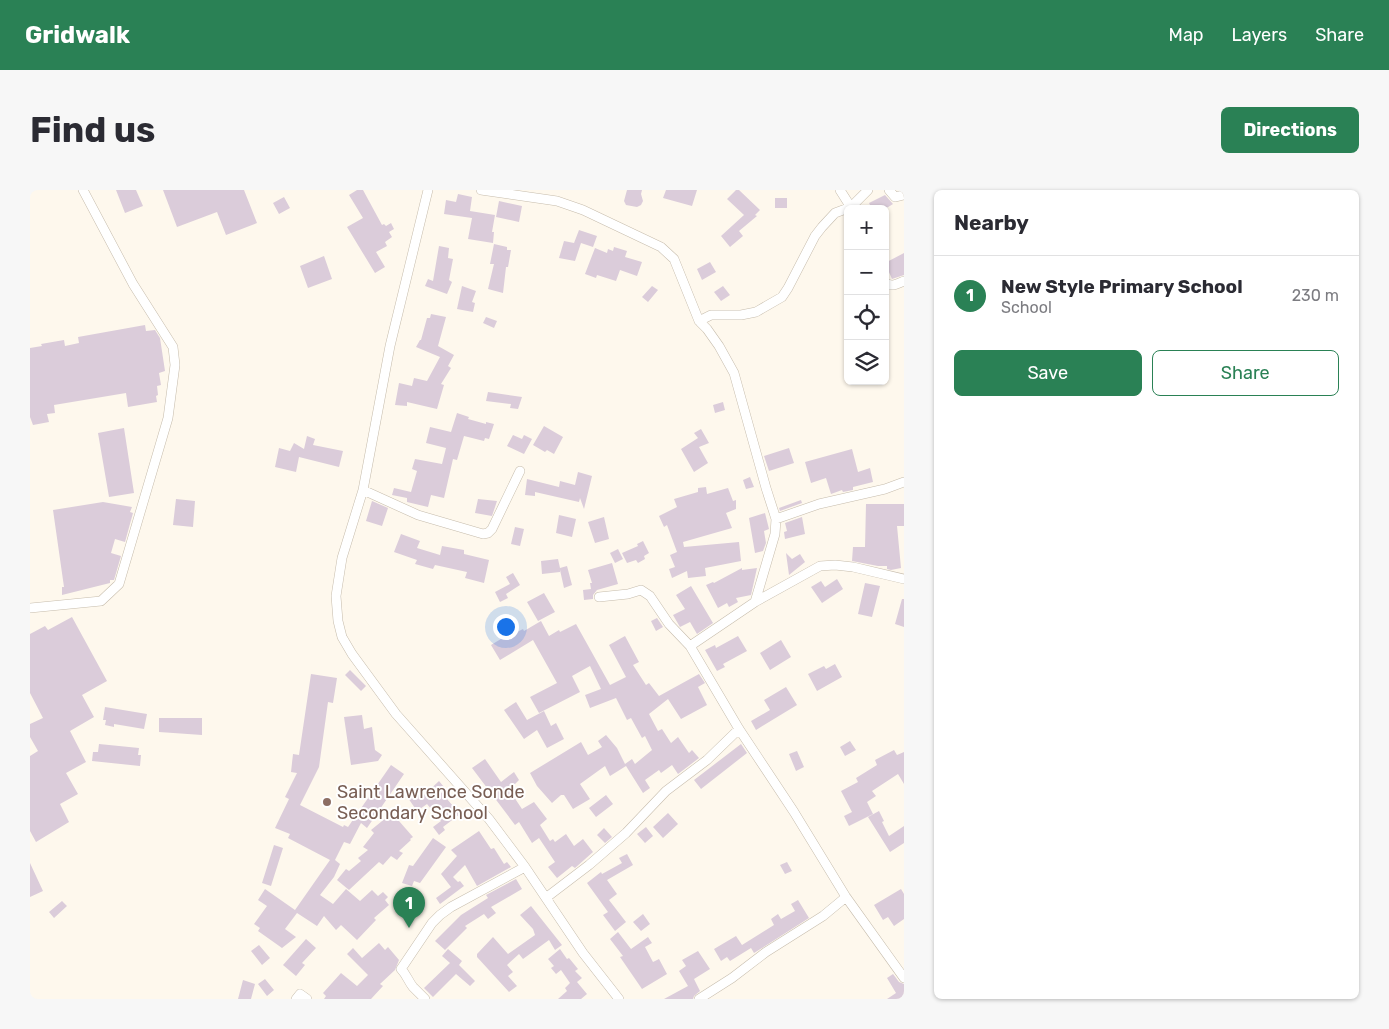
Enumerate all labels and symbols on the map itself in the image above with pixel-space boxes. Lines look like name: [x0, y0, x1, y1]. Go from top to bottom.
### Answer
your location: [493, 614, 519, 640]
place label: Saint Lawrence Sonde Secondary School: [337, 781, 524, 824]
marker: Saint Lawrence Sonde Secondary School: [321, 796, 333, 808]
pin: 1: [393, 887, 425, 928]

